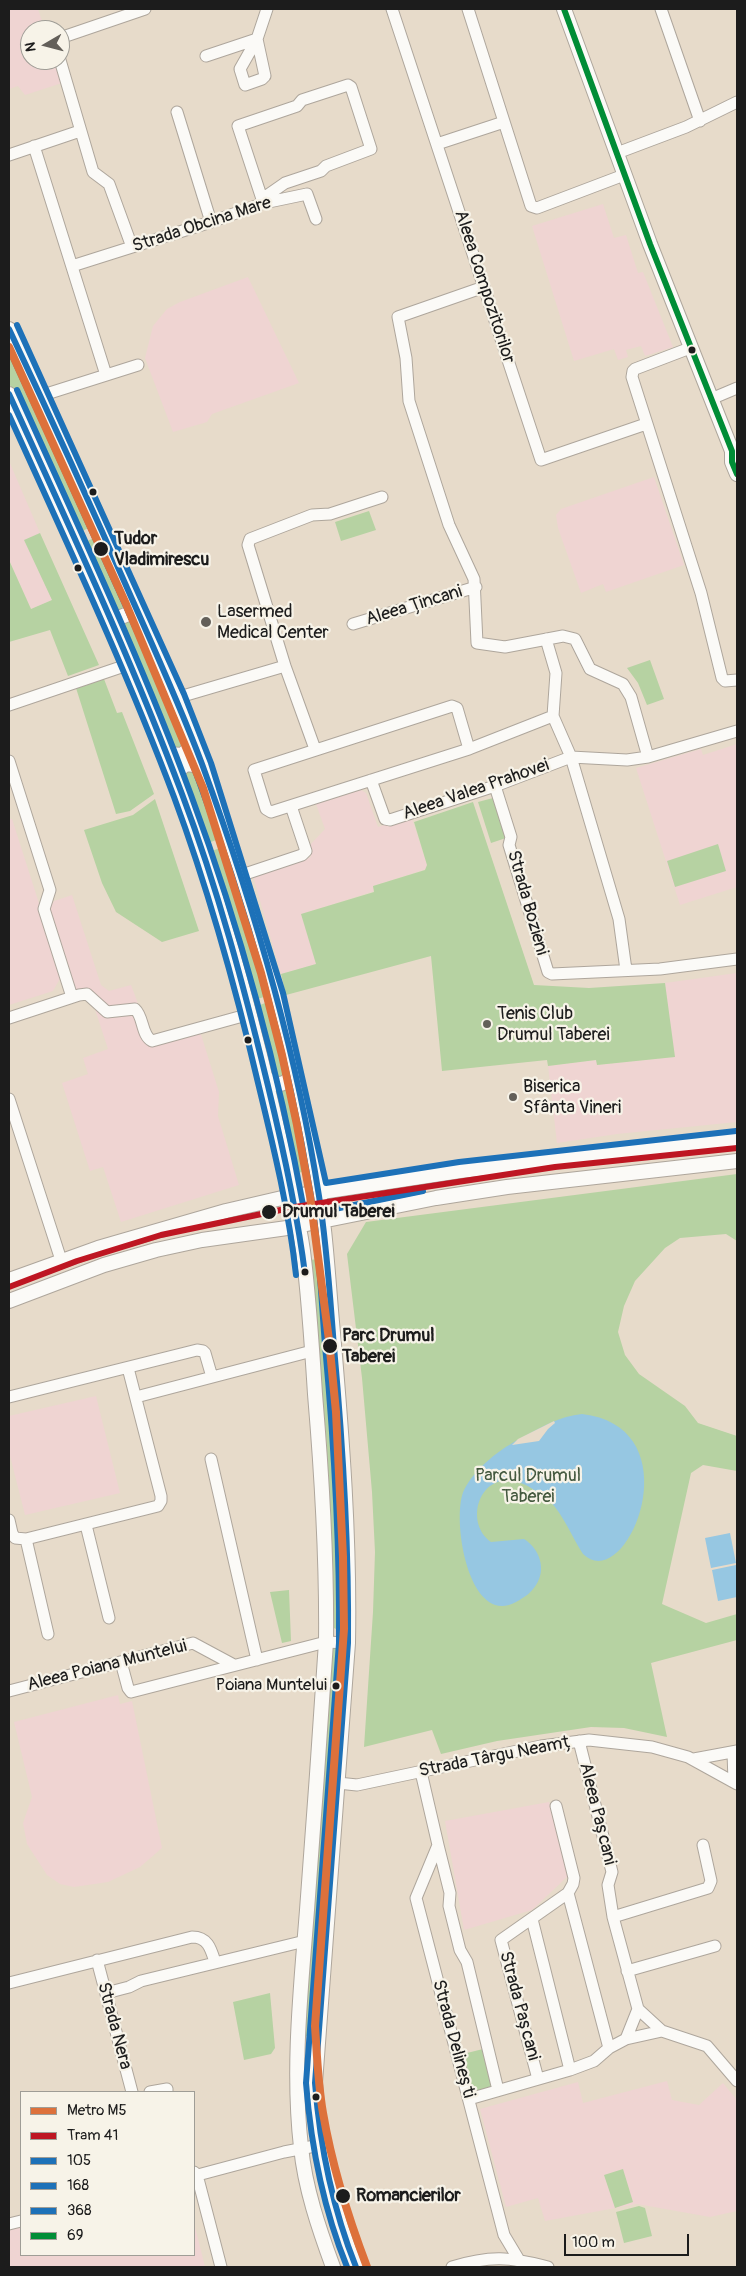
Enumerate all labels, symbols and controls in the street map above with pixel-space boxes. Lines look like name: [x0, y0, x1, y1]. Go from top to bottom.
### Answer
north arrow: [20, 20, 70, 70]
text: N: [22, 41, 40, 53]
street label: Strada Obcina Mare: [130, 192, 274, 258]
street label: Aleea Compozitorilor: [449, 208, 519, 366]
unlabelled marker: [687, 345, 697, 355]
unlabelled marker: [88, 487, 98, 497]
place label: Tudor Vladimirescu: [114, 528, 209, 570]
marker: Tudor Vladimirescu: [92, 540, 110, 558]
unlabelled marker: [73, 563, 83, 573]
street label: Aleea Țincani: [363, 581, 465, 631]
place label: Lasermed Medical Center: [217, 601, 329, 644]
marker: Lasermed Medical Center: [199, 615, 213, 629]
street label: Aleea Valea Prahovei: [400, 755, 552, 825]
street label: Strada Bozieni: [502, 848, 552, 958]
place label: Tenis Club Drumul Taberei: [497, 1003, 610, 1046]
marker: Tenis Club Drumul Taberei: [481, 1018, 493, 1030]
unlabelled marker: [243, 1035, 253, 1045]
place label: Biserica Sfânta Vineri: [523, 1076, 621, 1118]
marker: Biserica Sfânta Vineri: [507, 1091, 519, 1103]
place label: Drumul Taberei: [282, 1201, 395, 1223]
marker: Drumul Taberei: [260, 1203, 278, 1221]
unlabelled marker: [300, 1267, 310, 1277]
place label: Parc Drumul Taberei: [342, 1325, 435, 1368]
marker: Parc Drumul Taberei: [321, 1337, 339, 1355]
park label: Parcul Drumul Taberei: [475, 1465, 581, 1508]
street label: Aleea Poiana Muntelui: [25, 1636, 189, 1696]
place label: Poiana Muntelui: [216, 1676, 327, 1696]
marker: Poiana Muntelui: [331, 1681, 341, 1691]
street label: Strada Târgu Neamț: [417, 1731, 575, 1783]
street label: Aleea Pașcani: [574, 1761, 620, 1867]
street label: Strada Pașcani: [494, 1949, 544, 2063]
street label: Strada Delinești: [427, 1978, 479, 2100]
street label: Strada Nera: [92, 1980, 136, 2072]
legend: [20, 2091, 195, 2256]
unlabelled marker: [311, 2092, 321, 2102]
text: Metro M5: [67, 2101, 127, 2120]
text: Tram 41: [67, 2126, 118, 2145]
text: 105: [67, 2151, 91, 2170]
text: 168: [67, 2176, 89, 2195]
place label: Romancierilor: [356, 2185, 461, 2207]
marker: Romancierilor: [334, 2187, 352, 2205]
text: 368: [67, 2201, 92, 2220]
scale bar: [566, 2224, 691, 2256]
text: 69: [67, 2226, 83, 2245]
text: 100 m: [572, 2233, 615, 2252]

